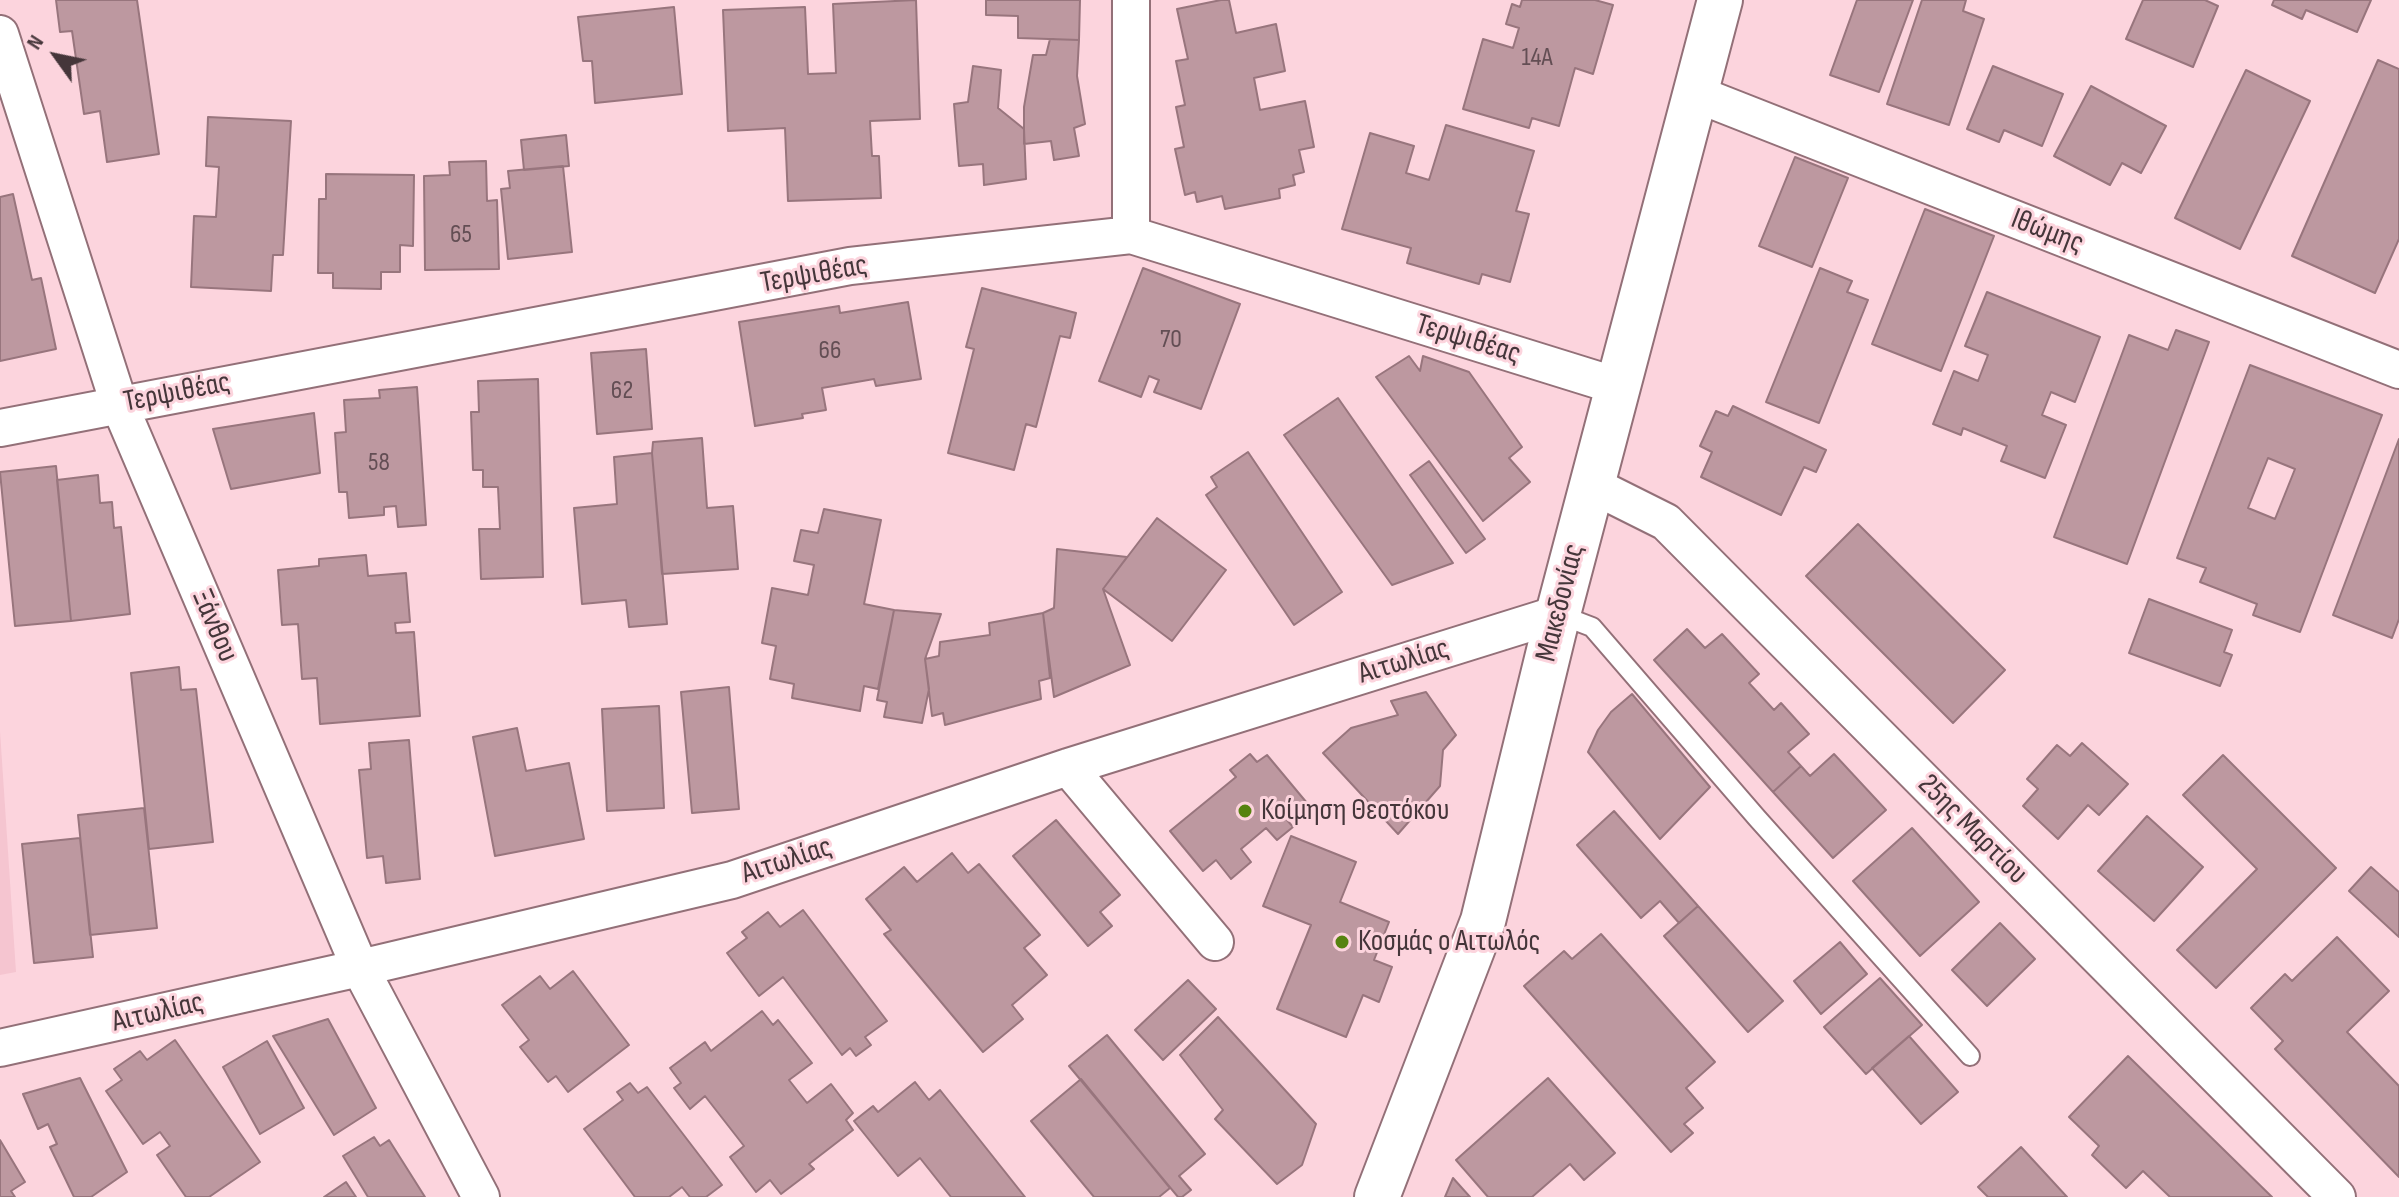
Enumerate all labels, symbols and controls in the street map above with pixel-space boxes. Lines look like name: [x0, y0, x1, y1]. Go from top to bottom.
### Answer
north arrow: [16, 16, 96, 96]
text: N: [21, 30, 50, 55]
house number: 14Α: [1521, 42, 1553, 74]
street label: Ιθώμης: [2006, 202, 2088, 262]
house number: 65: [450, 219, 472, 251]
street label: Τερψιθέας: [758, 248, 870, 302]
street label: Τερψιθέας: [1411, 307, 1525, 373]
house number: 70: [1160, 324, 1182, 356]
house number: 66: [819, 335, 841, 367]
street label: Τερψιθέας: [121, 365, 233, 421]
house number: 62: [611, 375, 633, 407]
house number: 58: [368, 447, 390, 479]
street label: Μακεδονίας: [1529, 540, 1593, 666]
street label: Ξάνθου: [183, 584, 245, 668]
street label: Αιτωλίας: [1354, 631, 1454, 693]
street label: 25ης Μαρτίου: [1910, 768, 2034, 892]
place label: Κοίμηση Θεοτόκου: [1261, 793, 1449, 829]
marker: Κοίμηση Θεοτόκου: [1236, 802, 1254, 820]
street label: Αιτωλίας: [737, 830, 837, 892]
place label: Κοσμάς ο Αιτωλός: [1358, 924, 1540, 960]
marker: Κοσμάς ο Αιτωλός: [1333, 933, 1351, 951]
street label: Αιτωλίας: [109, 985, 207, 1041]

